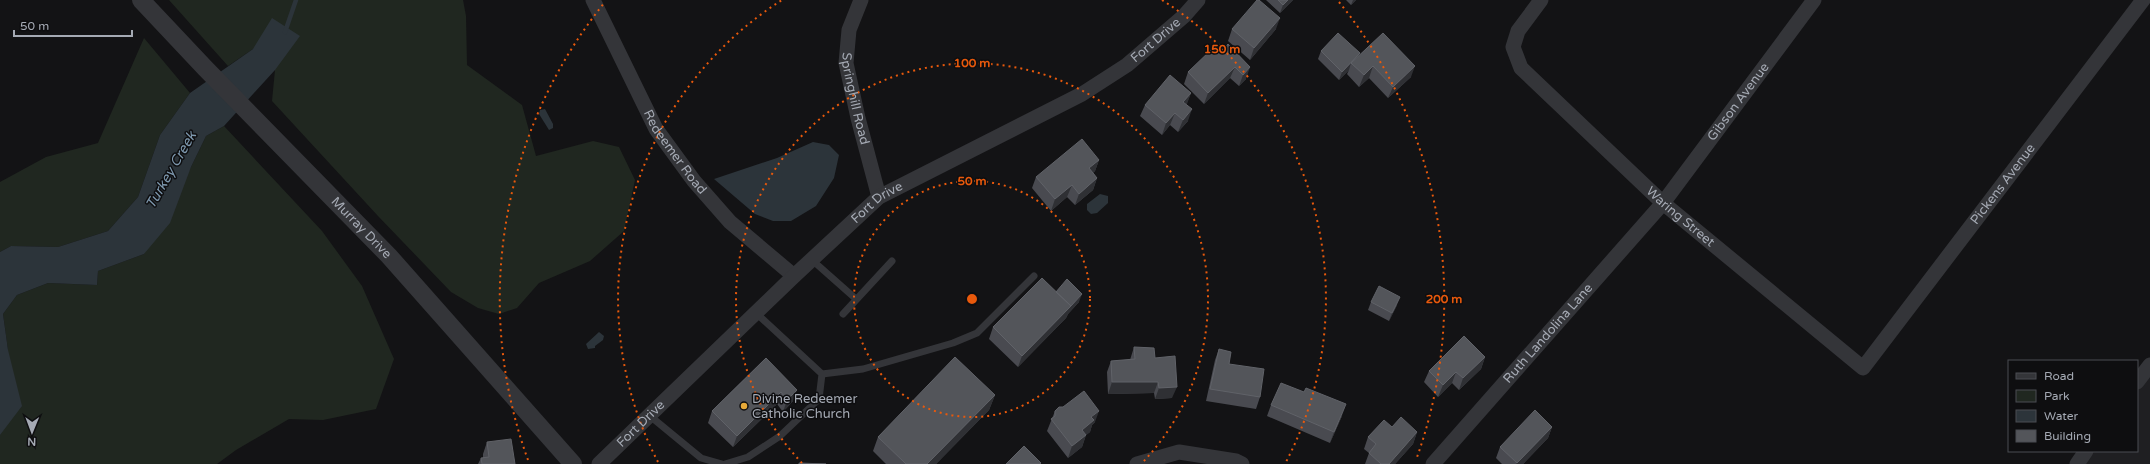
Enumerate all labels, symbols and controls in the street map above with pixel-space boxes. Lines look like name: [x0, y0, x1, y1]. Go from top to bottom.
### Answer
scale bar: [14, 12, 132, 38]
street label: Fort Drive: [1128, 14, 1184, 66]
text: 50 m: [20, 19, 49, 33]
text: 150 m: [1204, 42, 1240, 56]
street label: Springhill Road: [838, 52, 873, 147]
text: 100 m: [954, 56, 990, 70]
street label: Gibson Avenue: [1704, 60, 1773, 144]
street label: Redeemer Road: [640, 107, 710, 198]
water label: Turkey Creek: [142, 127, 201, 212]
street label: Pickens Avenue: [1967, 141, 2039, 228]
text: 50 m: [957, 174, 987, 188]
street label: Fort Drive: [848, 178, 905, 227]
street label: Waring Street: [1643, 183, 1718, 250]
street label: Murray Drive: [328, 194, 395, 262]
street label: Ruth Landolina Lane: [1500, 280, 1596, 387]
centre of rings: [965, 292, 979, 306]
text: 200 m: [1426, 292, 1462, 306]
legend: [2008, 360, 2138, 452]
text: Road: [2044, 369, 2074, 383]
text: Park: [2044, 389, 2070, 403]
place label: Divine Redeemer Catholic Church: [752, 391, 857, 422]
street label: Fort Drive: [613, 397, 668, 451]
marker: Divine Redeemer Catholic Church: [739, 401, 749, 411]
text: Water: [2044, 409, 2079, 423]
north arrow: [12, 412, 52, 452]
text: Building: [2044, 429, 2091, 443]
text: N: [27, 435, 36, 448]

